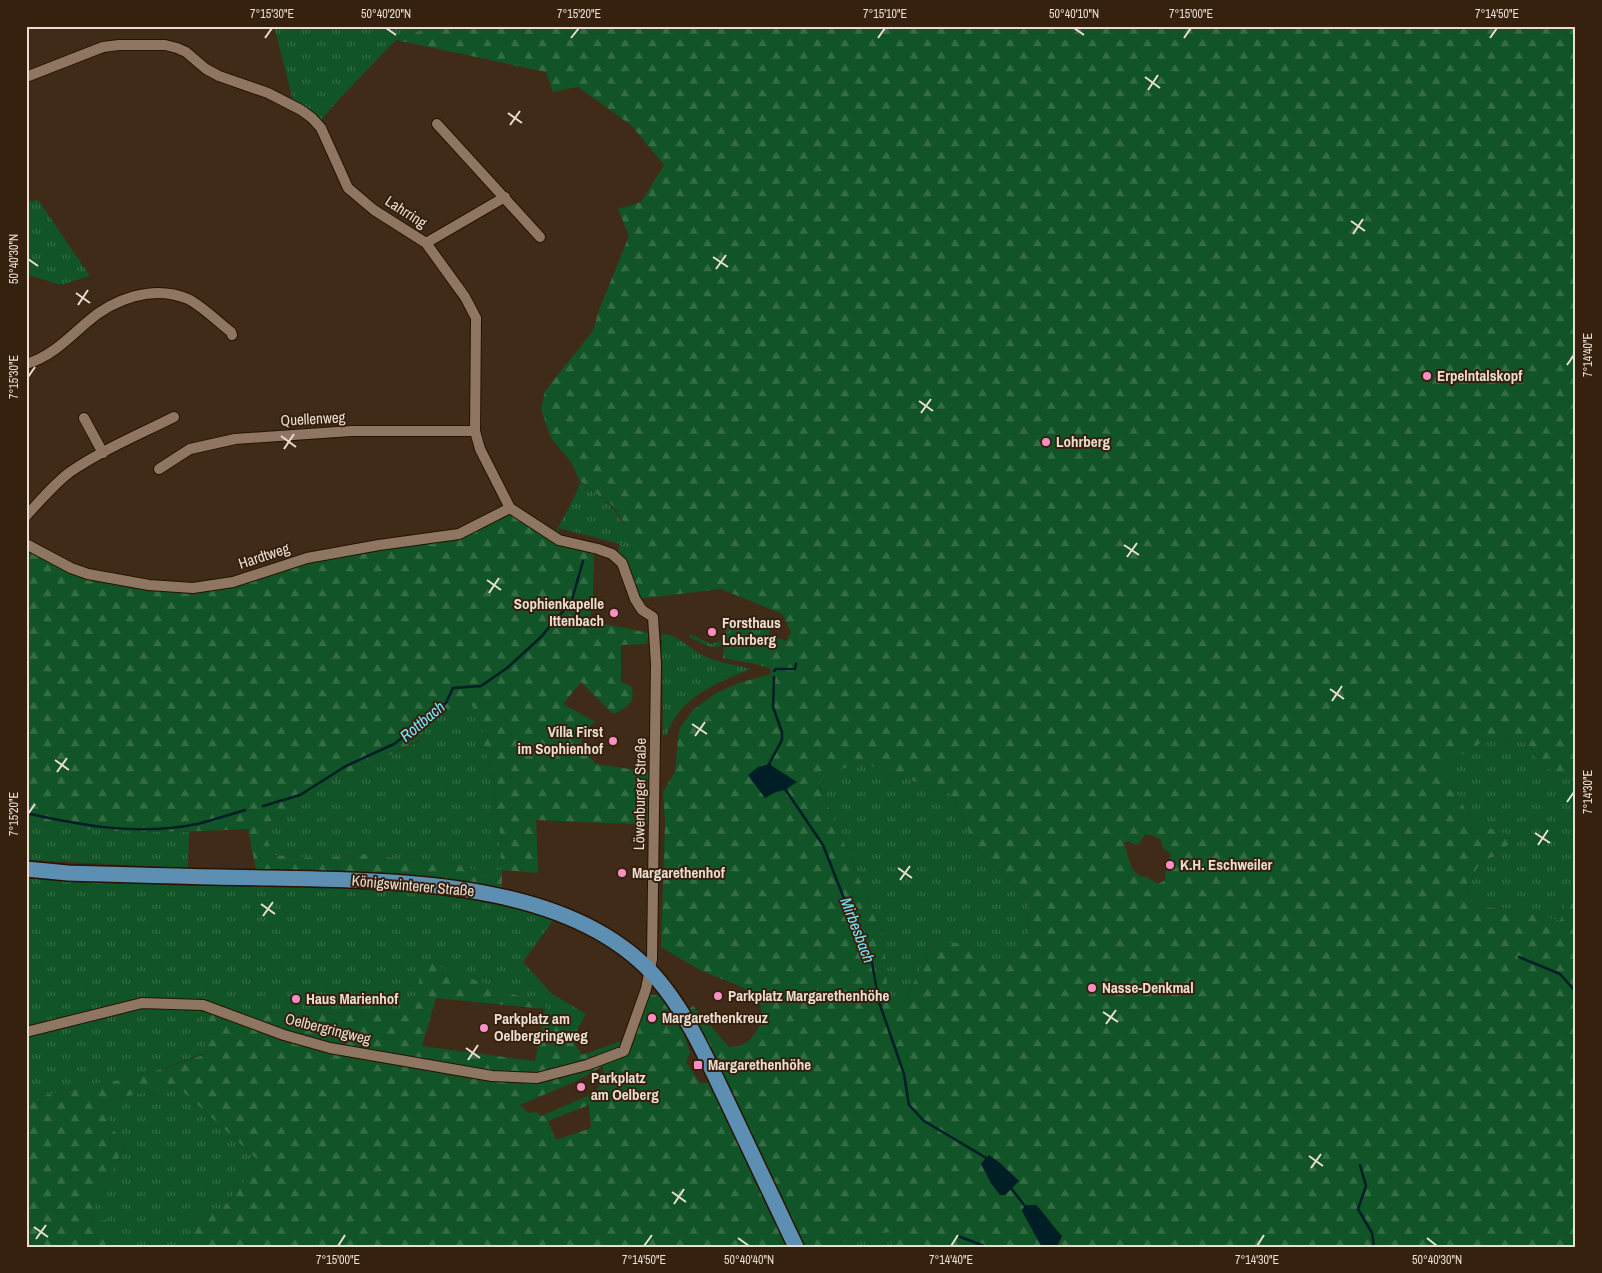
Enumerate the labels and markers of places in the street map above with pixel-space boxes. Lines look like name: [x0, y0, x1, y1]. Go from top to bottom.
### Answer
place label: Erpelntalskopf: [1437, 365, 1523, 386]
marker: Erpelntalskopf: [1421, 370, 1433, 382]
place label: Lohrberg: [1056, 431, 1110, 452]
marker: Lohrberg: [1040, 436, 1052, 448]
place label: Sophienkapelle Ittenbach: [514, 593, 604, 631]
marker: Sophienkapelle Ittenbach: [608, 607, 620, 619]
place label: Forsthaus Lohrberg: [722, 612, 781, 650]
marker: Forsthaus Lohrberg: [706, 626, 718, 638]
place label: Villa First im Sophienhof: [518, 721, 604, 759]
marker: Villa First im Sophienhof: [607, 735, 619, 747]
place label: K.H. Eschweiler: [1180, 854, 1273, 875]
marker: K.H. Eschweiler: [1164, 859, 1176, 871]
place label: Margarethenhof: [632, 862, 726, 883]
marker: Margarethenhof: [616, 867, 628, 879]
place label: Nasse-Denkmal: [1102, 977, 1194, 998]
marker: Nasse-Denkmal: [1086, 982, 1098, 994]
place label: Parkplatz Margarethenhöhe: [728, 985, 889, 1006]
place label: Haus Marienhof: [306, 988, 399, 1009]
marker: Parkplatz Margarethenhöhe: [712, 990, 724, 1002]
marker: Haus Marienhof: [290, 993, 302, 1005]
place label: Margarethenkreuz: [662, 1007, 768, 1028]
place label: Parkplatz am Oelbergringweg: [494, 1008, 588, 1046]
marker: Margarethenkreuz: [646, 1012, 658, 1024]
marker: Parkplatz am Oelbergringweg: [478, 1022, 490, 1034]
place label: Margarethenhöhe: [708, 1054, 811, 1075]
marker: Margarethenhöhe: [692, 1059, 704, 1071]
place label: Parkplatz am Oelberg: [591, 1067, 659, 1105]
marker: Parkplatz am Oelberg: [575, 1081, 587, 1093]

